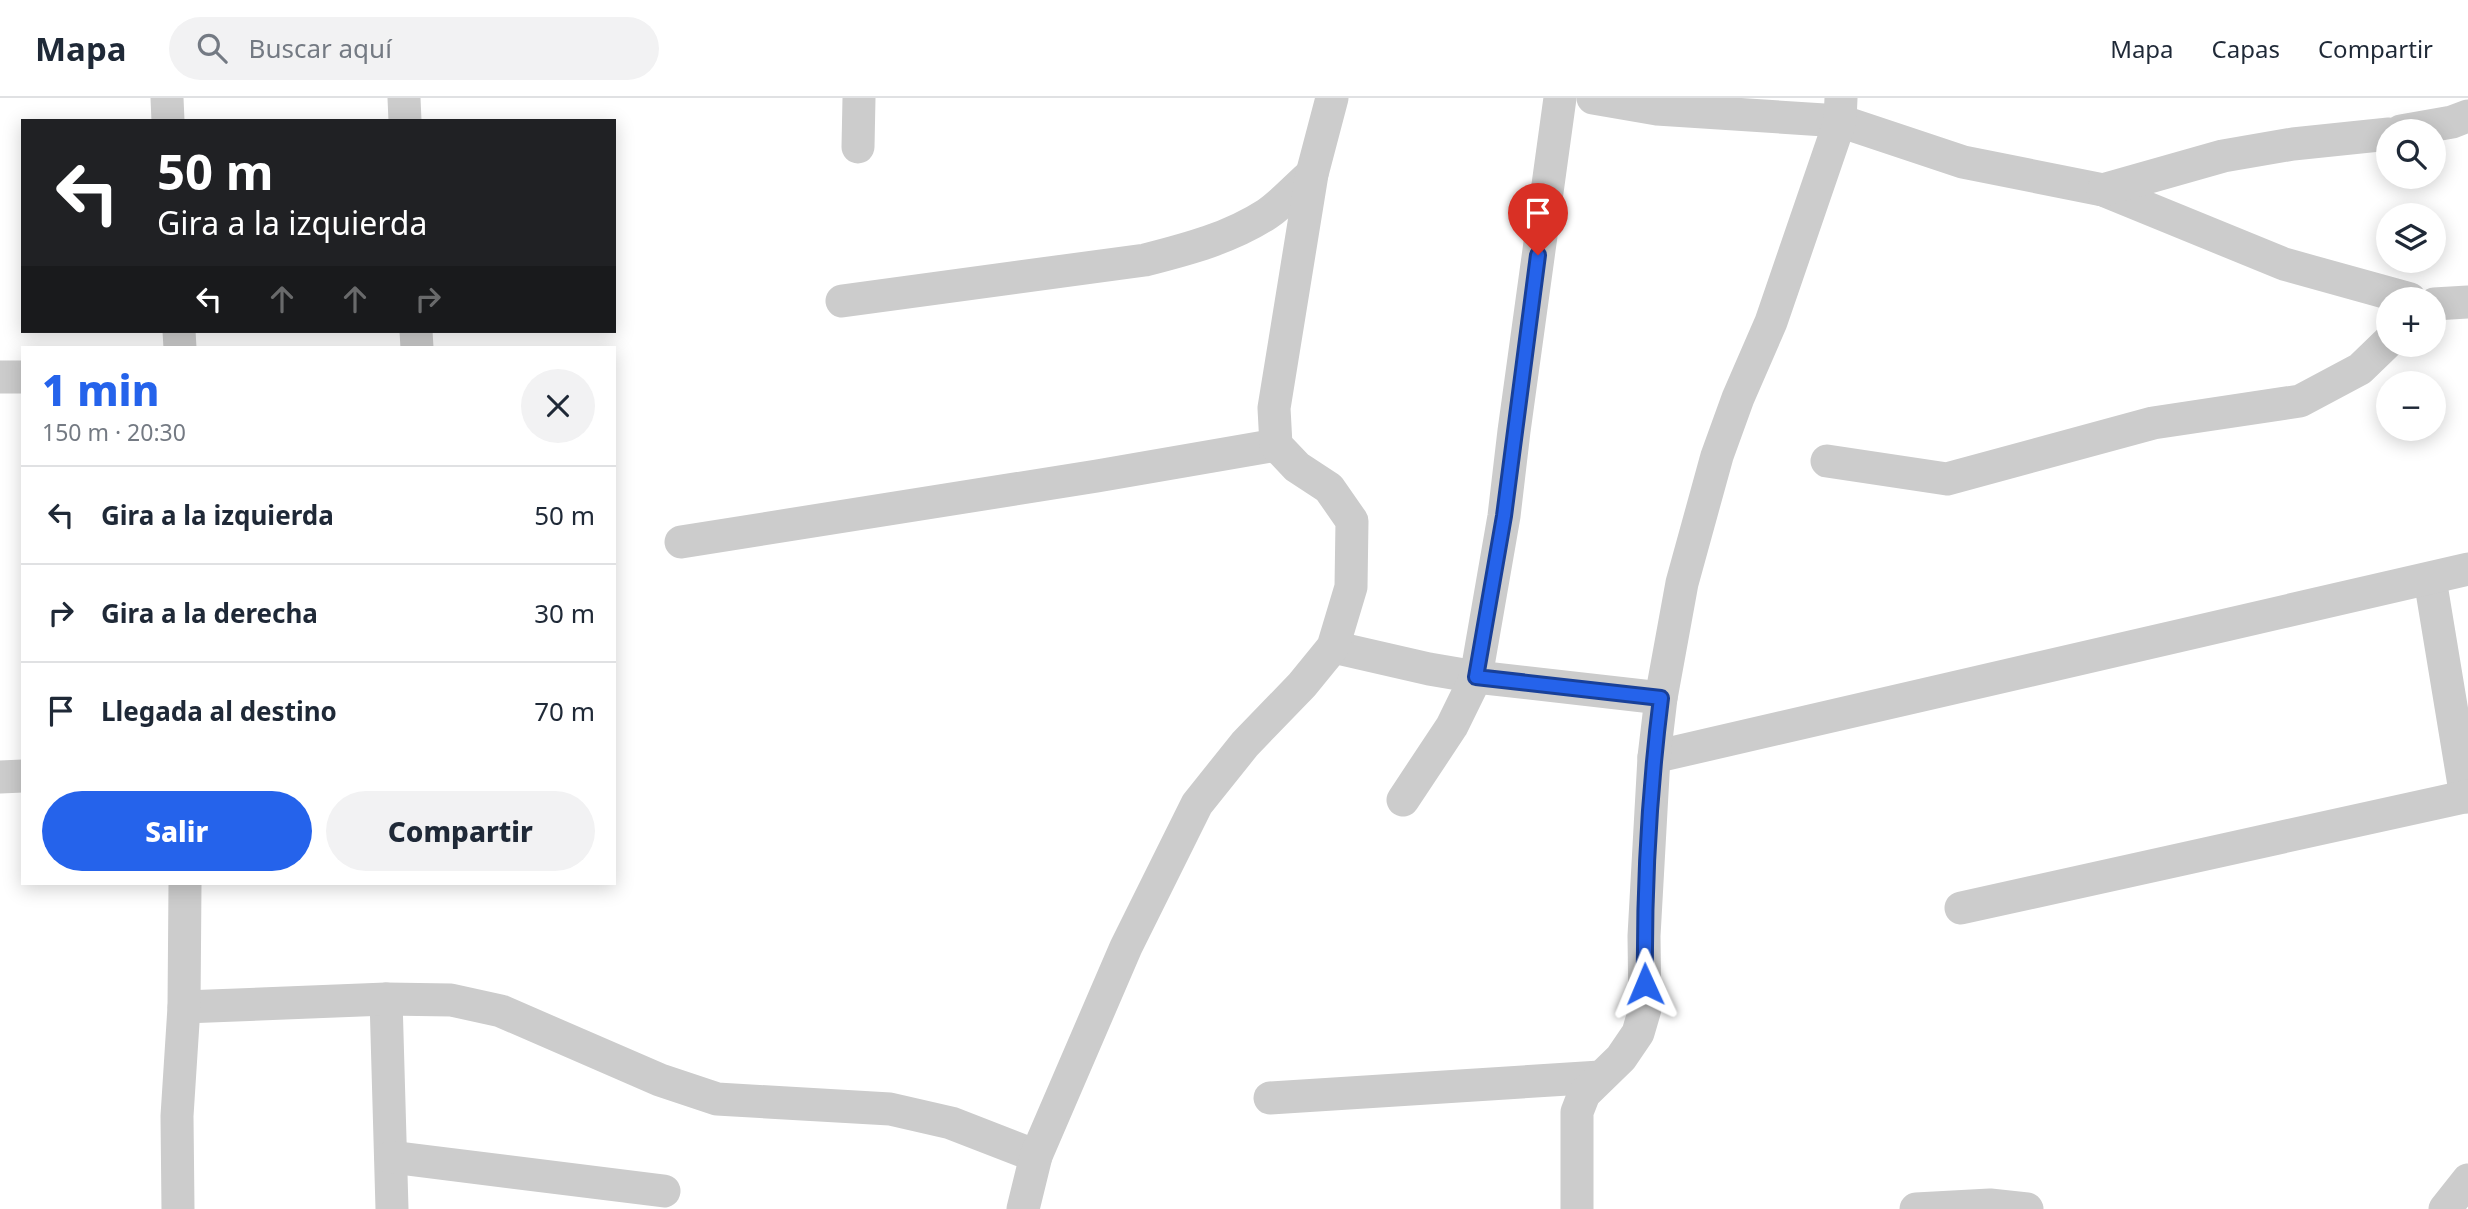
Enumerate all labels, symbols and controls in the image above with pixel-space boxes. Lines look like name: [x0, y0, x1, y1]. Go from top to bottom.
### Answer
search box: [169, 17, 659, 80]
text: Mapa: [35, 26, 127, 71]
icon: search: [193, 29, 231, 67]
text: Buscar aquí: [249, 30, 392, 66]
text: Mapa: [2110, 32, 2174, 65]
text: Capas: [2212, 32, 2280, 65]
text: Compartir: [2318, 32, 2433, 65]
map controls: [2376, 119, 2446, 441]
button: search: [2376, 119, 2446, 189]
text: 50 m: [157, 138, 274, 204]
icon: left: [42, 147, 133, 238]
pin: [1508, 183, 1568, 255]
icon: arrive: [1519, 194, 1557, 232]
text: Gira a la izquierda: [157, 201, 427, 244]
button: layers: [2376, 203, 2446, 273]
icon: left: [190, 280, 228, 318]
icon: ahead: [263, 280, 301, 318]
icon: ahead: [336, 280, 374, 318]
icon: right: [409, 280, 447, 318]
button: +: [2376, 287, 2446, 357]
text: 1 min: [42, 361, 159, 418]
button: close: [521, 369, 595, 443]
button: −: [2376, 371, 2446, 441]
text: 150 m · 20:30: [42, 416, 186, 448]
icon: left: [42, 496, 80, 534]
text: Gira a la izquierda: [101, 497, 334, 533]
text: 50 m: [534, 497, 595, 533]
icon: right: [42, 594, 80, 632]
text: Gira a la derecha: [101, 595, 318, 631]
text: 30 m: [534, 595, 595, 631]
icon: arrive: [42, 692, 80, 730]
text: Llegada al destino: [101, 693, 337, 729]
text: 70 m: [534, 693, 595, 729]
button: Salir: [42, 791, 312, 871]
button: Compartir: [326, 791, 595, 871]
position arrow: [1608, 947, 1682, 1021]

